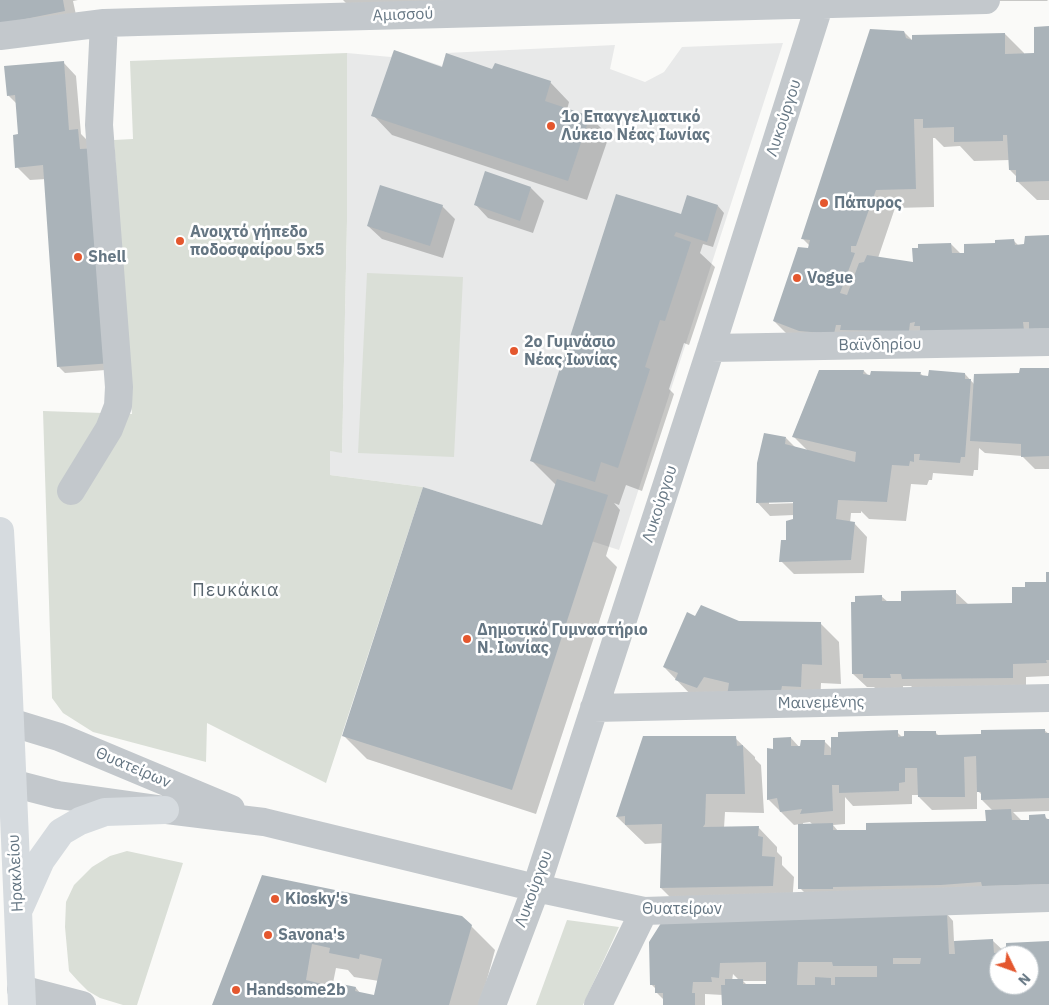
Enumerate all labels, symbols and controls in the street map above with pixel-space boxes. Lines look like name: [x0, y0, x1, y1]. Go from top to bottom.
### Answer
street label: Αμισσού: [372, 4, 434, 26]
street label: Λυκούργου: [762, 77, 806, 159]
place label: 1ο Επαγγελματικό Λύκειο Νέας Ιωνίας: [561, 107, 710, 145]
marker: 1ο Επαγγελματικό Λύκειο Νέας Ιωνίας: [545, 120, 557, 132]
place label: Πάπυρος: [834, 193, 902, 213]
marker: Πάπυρος: [818, 197, 830, 209]
place label: Ανοιχτό γήπεδο ποδοσφαίρου 5x5: [190, 222, 324, 260]
marker: Ανοιχτό γήπεδο ποδοσφαίρου 5x5: [174, 235, 186, 247]
place label: Shell: [88, 247, 126, 267]
marker: Shell: [72, 251, 84, 263]
place label: Vogue: [807, 268, 853, 288]
marker: Vogue: [791, 272, 803, 284]
place label: 2ο Γυμνάσιο Νέας Ιωνίας: [524, 332, 618, 370]
street label: Βαϊνδηρίου: [838, 335, 922, 355]
marker: 2ο Γυμνάσιο Νέας Ιωνίας: [508, 345, 520, 357]
street label: Λυκούργου: [638, 463, 682, 545]
district label: Πευκάκια: [191, 580, 281, 602]
place label: Δημοτικό Γυμναστήριο Ν. Ιωνίας: [477, 620, 648, 658]
marker: Δημοτικό Γυμναστήριο Ν. Ιωνίας: [461, 633, 473, 645]
street label: Μαινεμένης: [777, 693, 865, 713]
street label: Θυατείρων: [92, 744, 174, 792]
street label: Ηρακλείου: [4, 834, 28, 912]
street label: Λυκούργου: [511, 848, 557, 930]
place label: Kiosky's: [285, 889, 348, 909]
marker: Kiosky's: [269, 893, 281, 905]
street label: Θυατείρων: [642, 899, 722, 919]
place label: Savona's: [278, 925, 345, 945]
marker: Savona's: [262, 929, 274, 941]
north arrow: [989, 945, 1039, 995]
text: N: [1014, 970, 1034, 989]
place label: Handsome2b: [246, 980, 346, 1000]
marker: Handsome2b: [230, 984, 242, 996]

